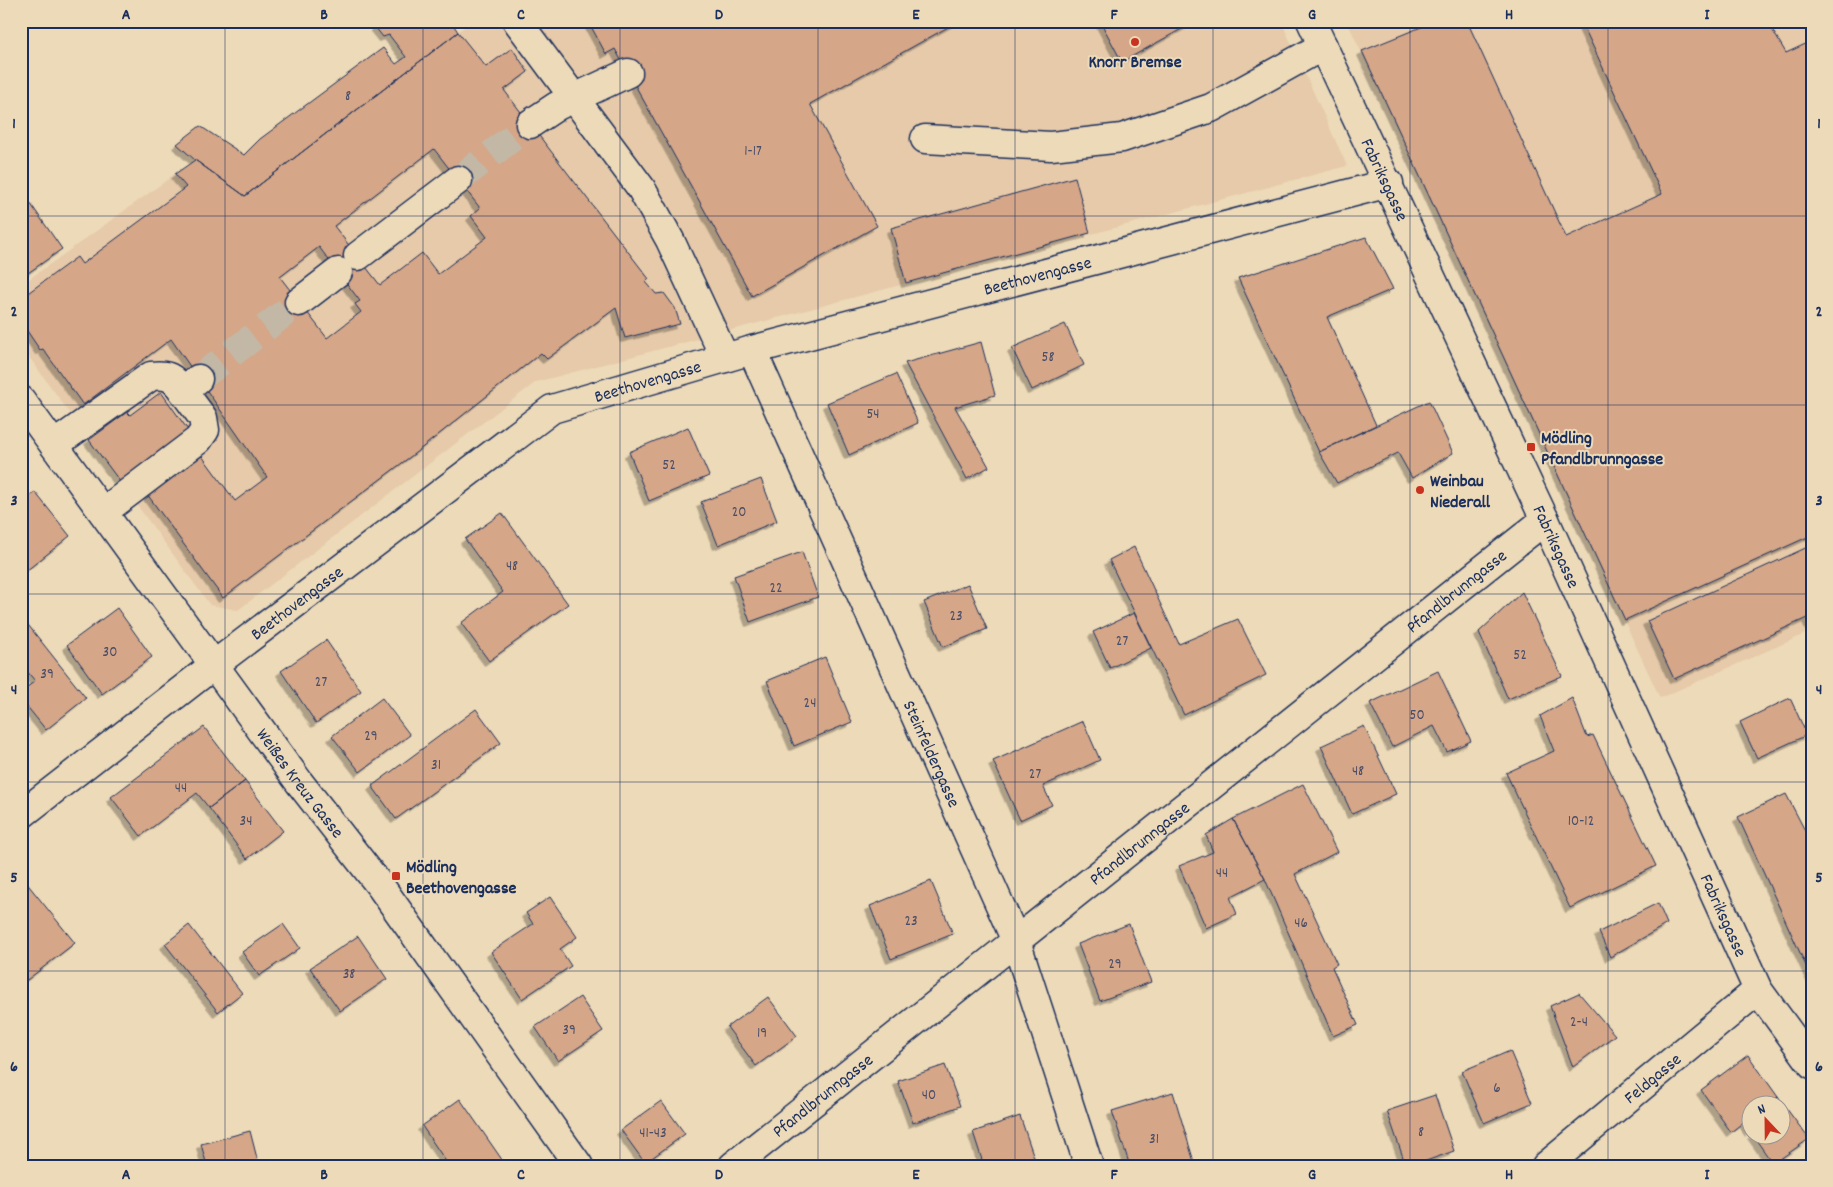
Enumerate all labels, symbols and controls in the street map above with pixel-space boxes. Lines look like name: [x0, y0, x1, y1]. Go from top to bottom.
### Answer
text: A: [122, 4, 131, 27]
text: B: [320, 4, 328, 27]
text: C: [517, 4, 525, 27]
text: D: [715, 4, 724, 27]
text: E: [912, 4, 920, 27]
text: F: [1110, 4, 1118, 27]
text: G: [1308, 4, 1316, 27]
text: H: [1505, 4, 1513, 27]
text: I: [1705, 4, 1711, 27]
marker: Knorr Bremse: [1129, 36, 1141, 48]
place label: Knorr Bremse: [1088, 51, 1182, 76]
house number: 8: [345, 86, 351, 108]
text: 1: [12, 113, 16, 136]
text: 1: [1817, 113, 1821, 136]
street label: Fabriksgasse: [1353, 135, 1413, 226]
house number: 1-17: [744, 141, 762, 163]
street label: Beethovengasse: [981, 251, 1095, 304]
text: 2: [11, 301, 18, 324]
text: 2: [1816, 301, 1823, 324]
house number: 58: [1042, 347, 1054, 369]
street label: Beethovengasse: [592, 356, 705, 411]
house number: 54: [866, 404, 880, 426]
place label: Mödling Pfandlbrunngasse: [1541, 427, 1663, 473]
marker: Mödling Pfandlbrunngasse: [1525, 441, 1537, 453]
house number: 52: [662, 455, 676, 477]
place label: Weinbau Niederall: [1430, 470, 1491, 516]
marker: Weinbau Niederall: [1414, 484, 1426, 496]
text: 3: [10, 490, 18, 513]
text: 3: [1815, 490, 1823, 513]
house number: 20: [732, 502, 746, 524]
street label: Fabriksgasse: [1525, 502, 1584, 593]
street label: Pfandlbrunngasse: [1402, 545, 1513, 641]
house number: 48: [506, 556, 518, 578]
street label: Beethovengasse: [246, 561, 350, 648]
house number: 22: [769, 578, 783, 600]
house number: 23: [949, 606, 963, 628]
house number: 27: [1116, 631, 1128, 653]
house number: 30: [103, 642, 117, 664]
house number: 52: [1513, 645, 1527, 667]
house number: 39: [40, 664, 54, 686]
house number: 27: [315, 672, 327, 694]
text: 4: [11, 679, 17, 702]
text: 4: [1816, 679, 1822, 702]
house number: 24: [804, 693, 816, 715]
street label: Steinfeldergasse: [895, 697, 965, 812]
house number: 50: [1409, 705, 1425, 727]
street label: Weißes Kreuz Gasse: [249, 724, 349, 845]
house number: 29: [364, 726, 378, 748]
house number: 31: [431, 755, 441, 777]
house number: 48: [1352, 761, 1364, 783]
house number: 27: [1029, 764, 1041, 786]
house number: 44: [175, 778, 187, 800]
street label: Pfandlbrunngasse: [1085, 797, 1196, 893]
house number: 34: [240, 811, 252, 833]
house number: 10-12: [1568, 811, 1594, 833]
place label: Mödling Beethovengasse: [406, 856, 516, 902]
house number: 44: [1216, 863, 1228, 885]
text: 5: [10, 867, 18, 890]
text: 5: [1815, 867, 1823, 890]
marker: Mödling Beethovengasse: [390, 870, 402, 882]
street label: Fabriksgasse: [1692, 871, 1752, 962]
house number: 23: [904, 911, 918, 933]
house number: 46: [1294, 913, 1308, 935]
house number: 29: [1108, 954, 1122, 976]
house number: 38: [343, 964, 355, 986]
house number: 2-4: [1570, 1012, 1588, 1034]
house number: 39: [562, 1020, 576, 1042]
house number: 19: [757, 1023, 767, 1045]
street label: Feldgasse: [1620, 1048, 1688, 1111]
street label: Pfandlbrunngasse: [768, 1049, 880, 1145]
text: 6: [10, 1056, 18, 1079]
text: 6: [1815, 1056, 1823, 1079]
house number: 6: [1493, 1078, 1501, 1100]
house number: 40: [922, 1085, 936, 1107]
north arrow: [1740, 1094, 1790, 1144]
text: N: [1755, 1099, 1769, 1120]
house number: 8: [1418, 1122, 1424, 1144]
house number: 41-43: [639, 1123, 667, 1145]
house number: 31: [1149, 1129, 1159, 1151]
text: A: [122, 1164, 131, 1187]
text: B: [320, 1164, 328, 1187]
text: C: [517, 1164, 525, 1187]
text: D: [715, 1164, 724, 1187]
text: E: [912, 1164, 920, 1187]
text: F: [1110, 1164, 1118, 1187]
text: G: [1308, 1164, 1316, 1187]
text: H: [1505, 1164, 1513, 1187]
text: I: [1705, 1164, 1711, 1187]

